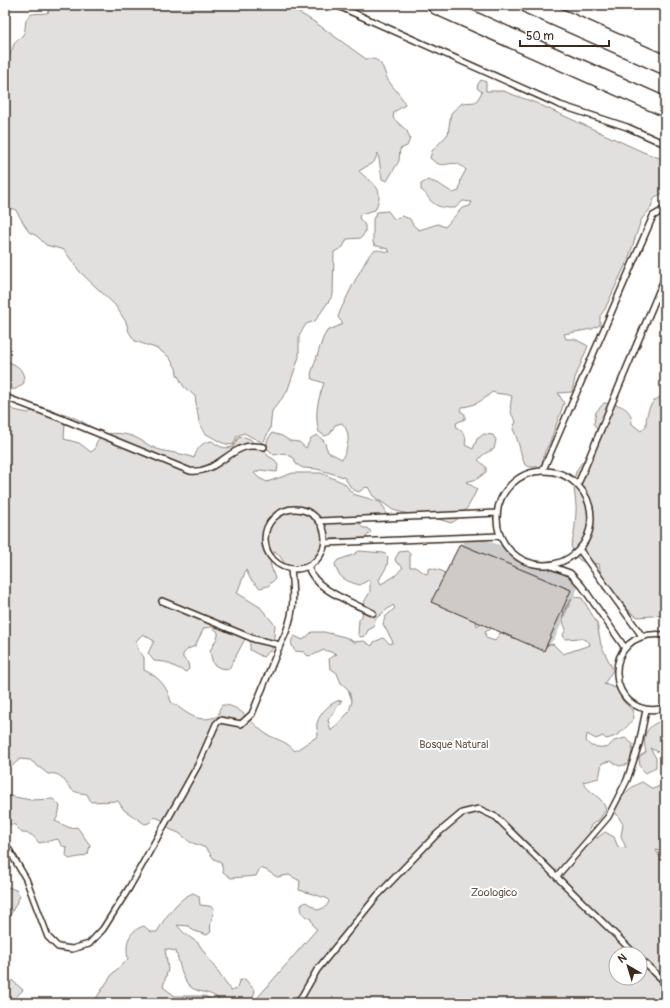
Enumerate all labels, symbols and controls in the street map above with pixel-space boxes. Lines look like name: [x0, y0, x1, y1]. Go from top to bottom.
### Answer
scale bar: [520, 22, 609, 48]
text: 50 m: [526, 29, 554, 44]
park label: Bosque Natural: [419, 738, 489, 751]
park label: Zoologico: [471, 886, 517, 899]
north arrow: [608, 946, 648, 986]
text: N: [615, 951, 630, 966]

